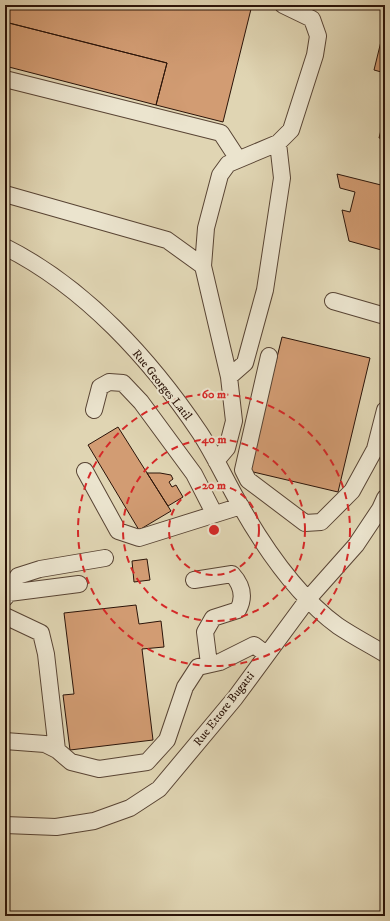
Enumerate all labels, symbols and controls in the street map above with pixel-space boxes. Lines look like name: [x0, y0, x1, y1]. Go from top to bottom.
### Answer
street label: Rue Georges Latil: [129, 347, 195, 424]
text: 60 m: [202, 387, 226, 402]
text: 40 m: [201, 432, 226, 447]
text: 20 m: [202, 478, 226, 493]
centre of rings: [207, 523, 221, 537]
street label: Rue Ettore Bugatti: [190, 669, 258, 749]

